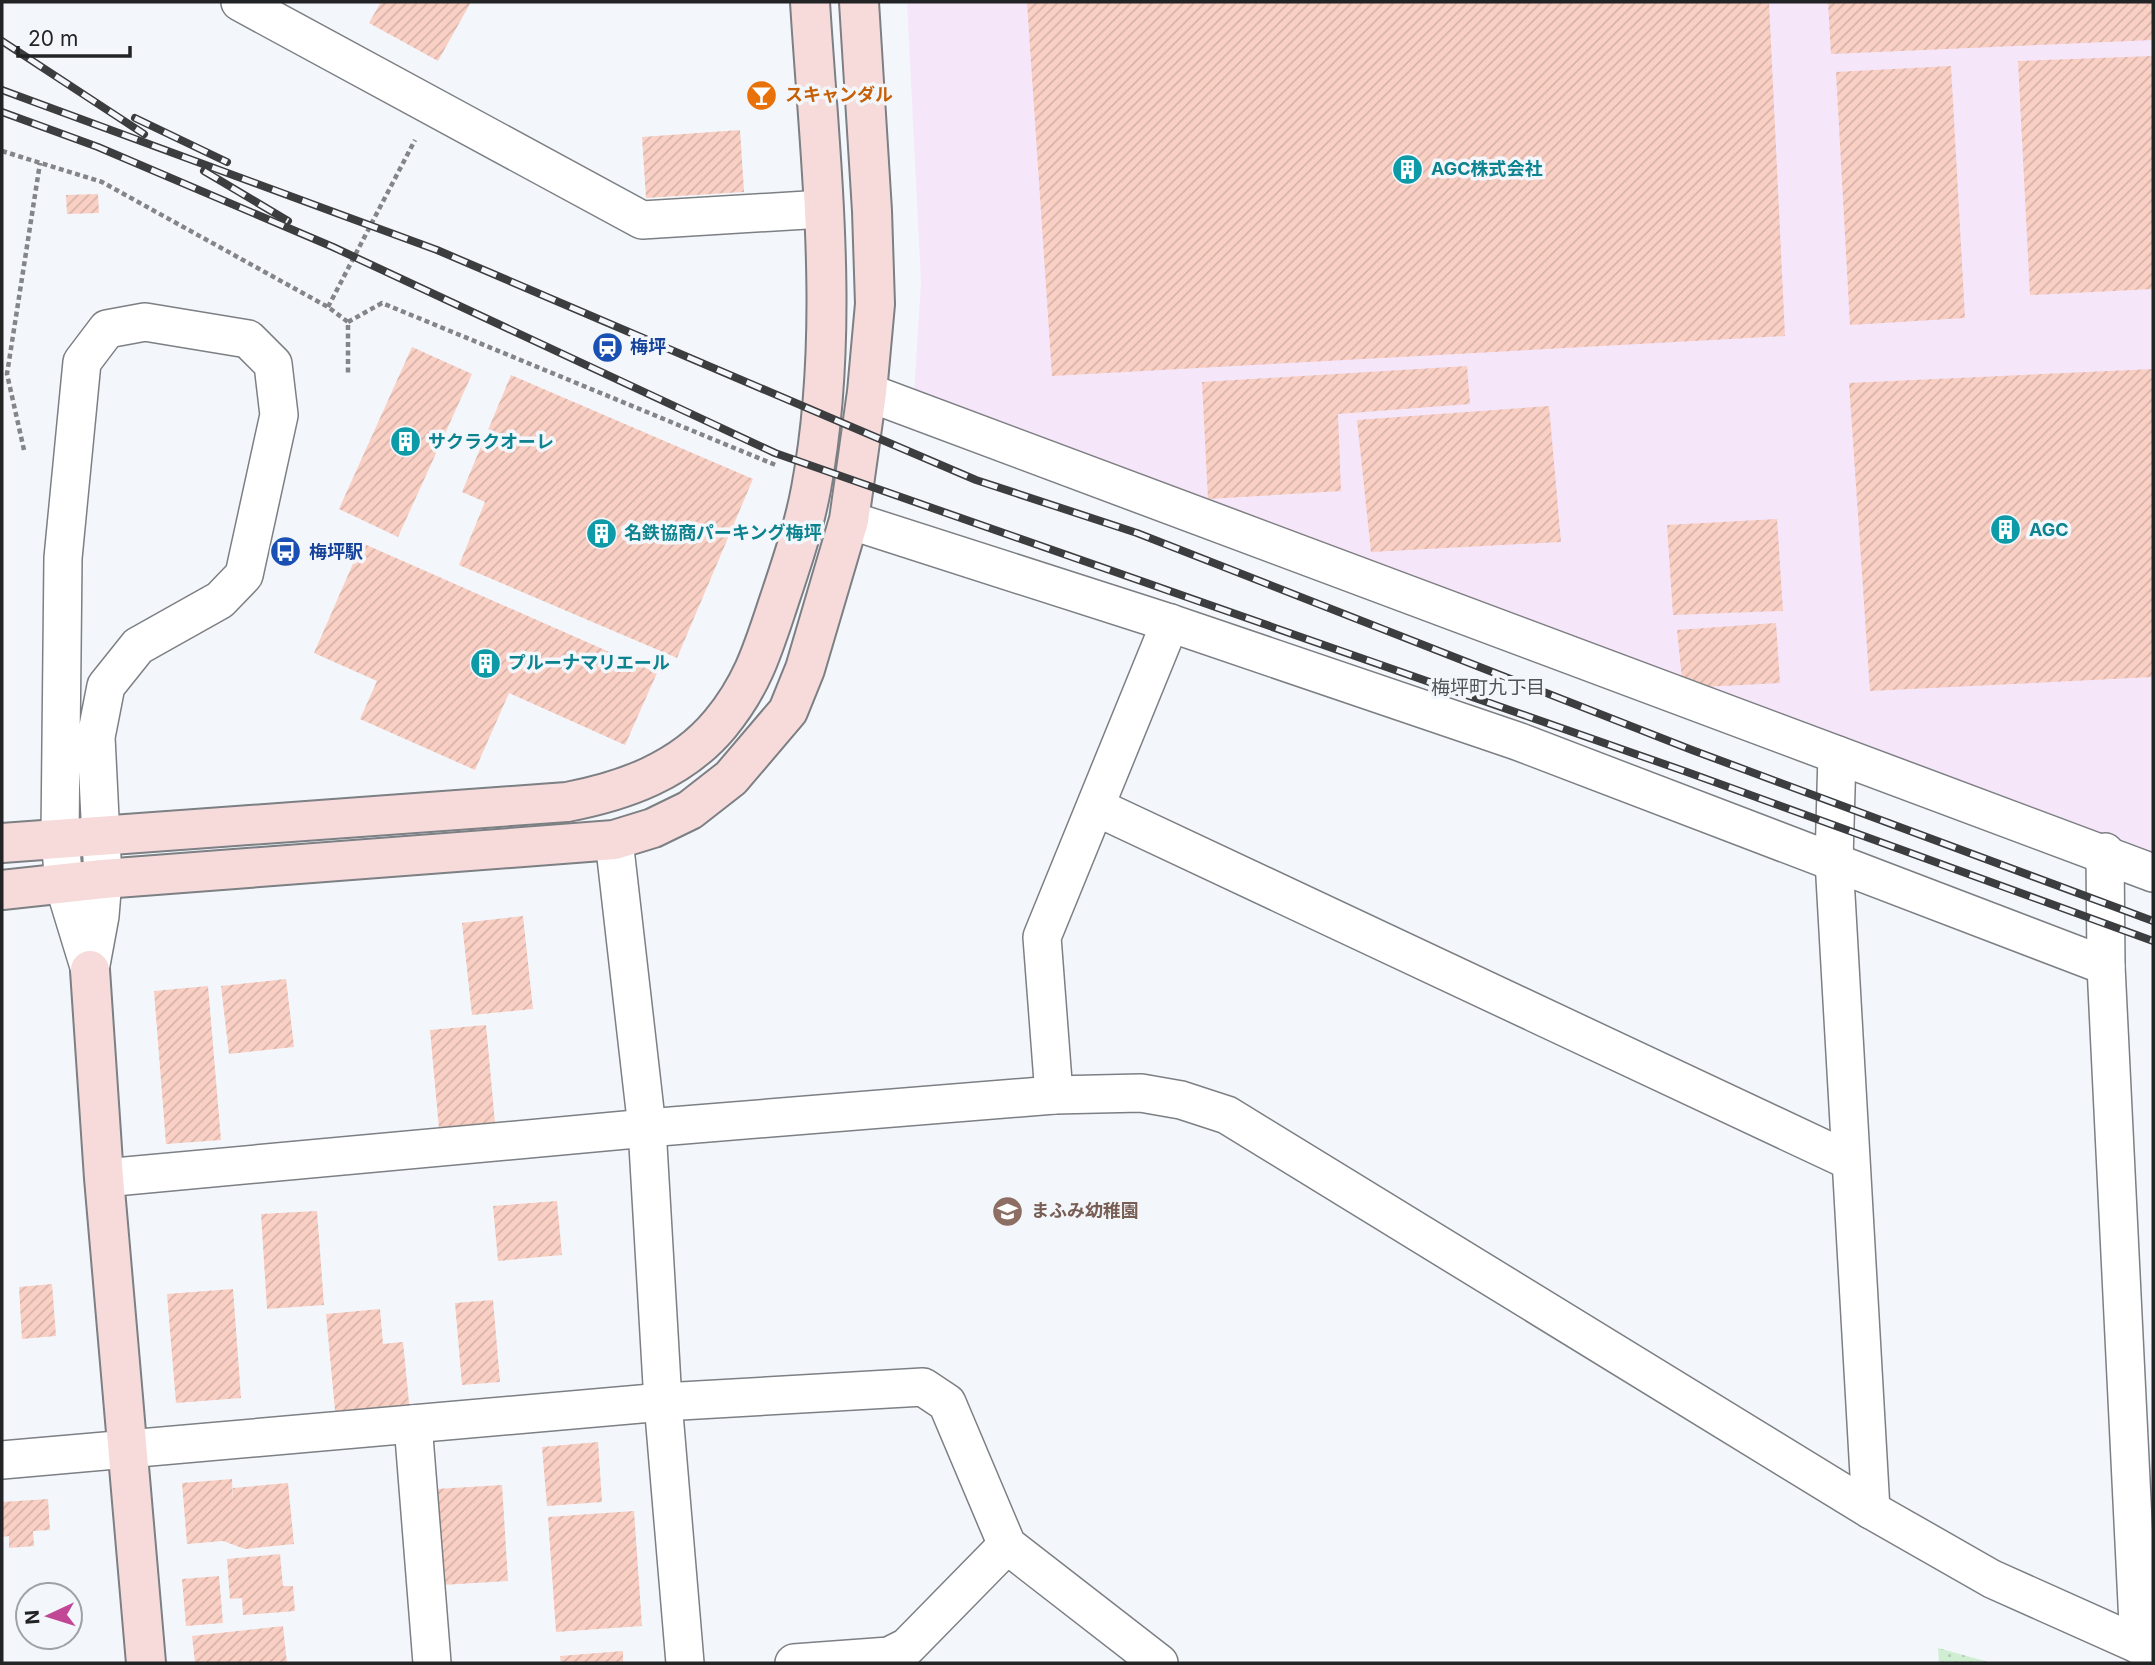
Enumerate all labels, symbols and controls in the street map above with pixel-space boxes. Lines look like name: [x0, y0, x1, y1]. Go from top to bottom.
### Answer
scale bar: [18, 14, 130, 58]
text: 20 m: [28, 26, 78, 51]
bar icon: スキャンダル: [745, 78, 779, 112]
place label: スキャンダル: [785, 84, 893, 105]
building icon: AGC株式会社: [1391, 152, 1425, 186]
place label: AGC株式会社: [1431, 158, 1543, 179]
station icon: 梅坪: [590, 330, 624, 364]
place label: 梅坪: [630, 336, 666, 357]
building icon: サクラクオーレ: [388, 425, 422, 459]
place label: サクラクオーレ: [428, 431, 554, 452]
building icon: AGC: [1989, 513, 2023, 547]
building icon: 名鉄協商パーキング梅坪: [584, 516, 618, 550]
place label: AGC: [2029, 519, 2069, 540]
place label: 名鉄協商パーキング梅坪: [624, 522, 821, 543]
bus stop icon: 梅坪駅: [269, 535, 303, 569]
place label: 梅坪駅: [309, 541, 363, 562]
building icon: プルーナマリエール: [468, 646, 502, 680]
place label: プルーナマリエール: [508, 652, 670, 673]
district label: 梅坪町九丁目: [1431, 676, 1545, 699]
school or university icon: まふみ幼稚園: [991, 1194, 1025, 1228]
place label: まふみ幼稚園: [1031, 1200, 1139, 1221]
north arrow: [14, 1581, 84, 1651]
text: N: [21, 1609, 45, 1625]

